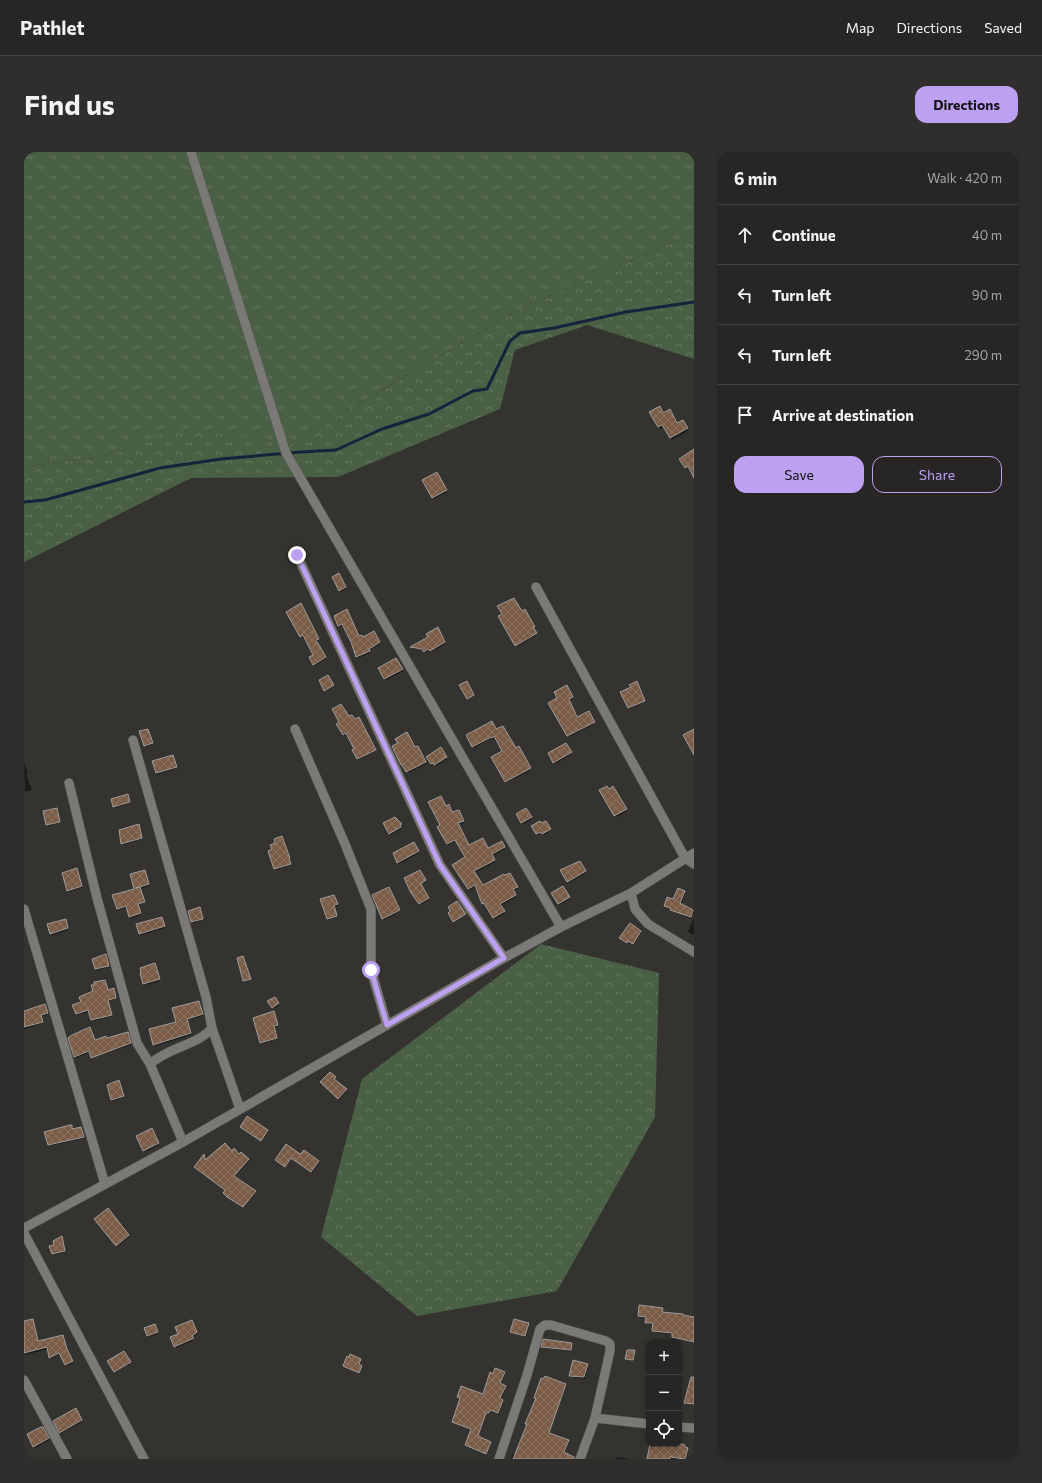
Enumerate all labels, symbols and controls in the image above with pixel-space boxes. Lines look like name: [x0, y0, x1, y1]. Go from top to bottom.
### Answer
text: Pathlet: [20, 16, 85, 39]
text: Map: [846, 19, 875, 36]
text: Directions: [897, 19, 962, 36]
text: Saved: [984, 19, 1022, 36]
button: Directions: [915, 86, 1018, 123]
text: Find us: [24, 87, 115, 121]
text: 6 min: [734, 168, 777, 189]
text: Walk · 420 m: [927, 170, 1002, 186]
icon: ahead: [734, 224, 756, 246]
text: Continue: [772, 226, 836, 244]
text: 40 m: [972, 227, 1002, 243]
icon: left: [734, 284, 756, 306]
text: Turn left: [772, 286, 831, 304]
text: 90 m: [972, 287, 1002, 303]
icon: left: [734, 344, 756, 366]
text: Turn left: [772, 346, 831, 364]
text: 290 m: [965, 347, 1002, 363]
icon: arrive: [734, 404, 756, 426]
text: Arrive at destination: [772, 406, 914, 424]
button: Save: [734, 456, 864, 493]
button: Share: [872, 456, 1002, 493]
route end: [288, 546, 306, 564]
route start: [362, 961, 380, 979]
map controls: [646, 1339, 682, 1447]
button: +: [646, 1339, 682, 1375]
button: −: [646, 1375, 682, 1411]
button: locate: [646, 1411, 682, 1447]

